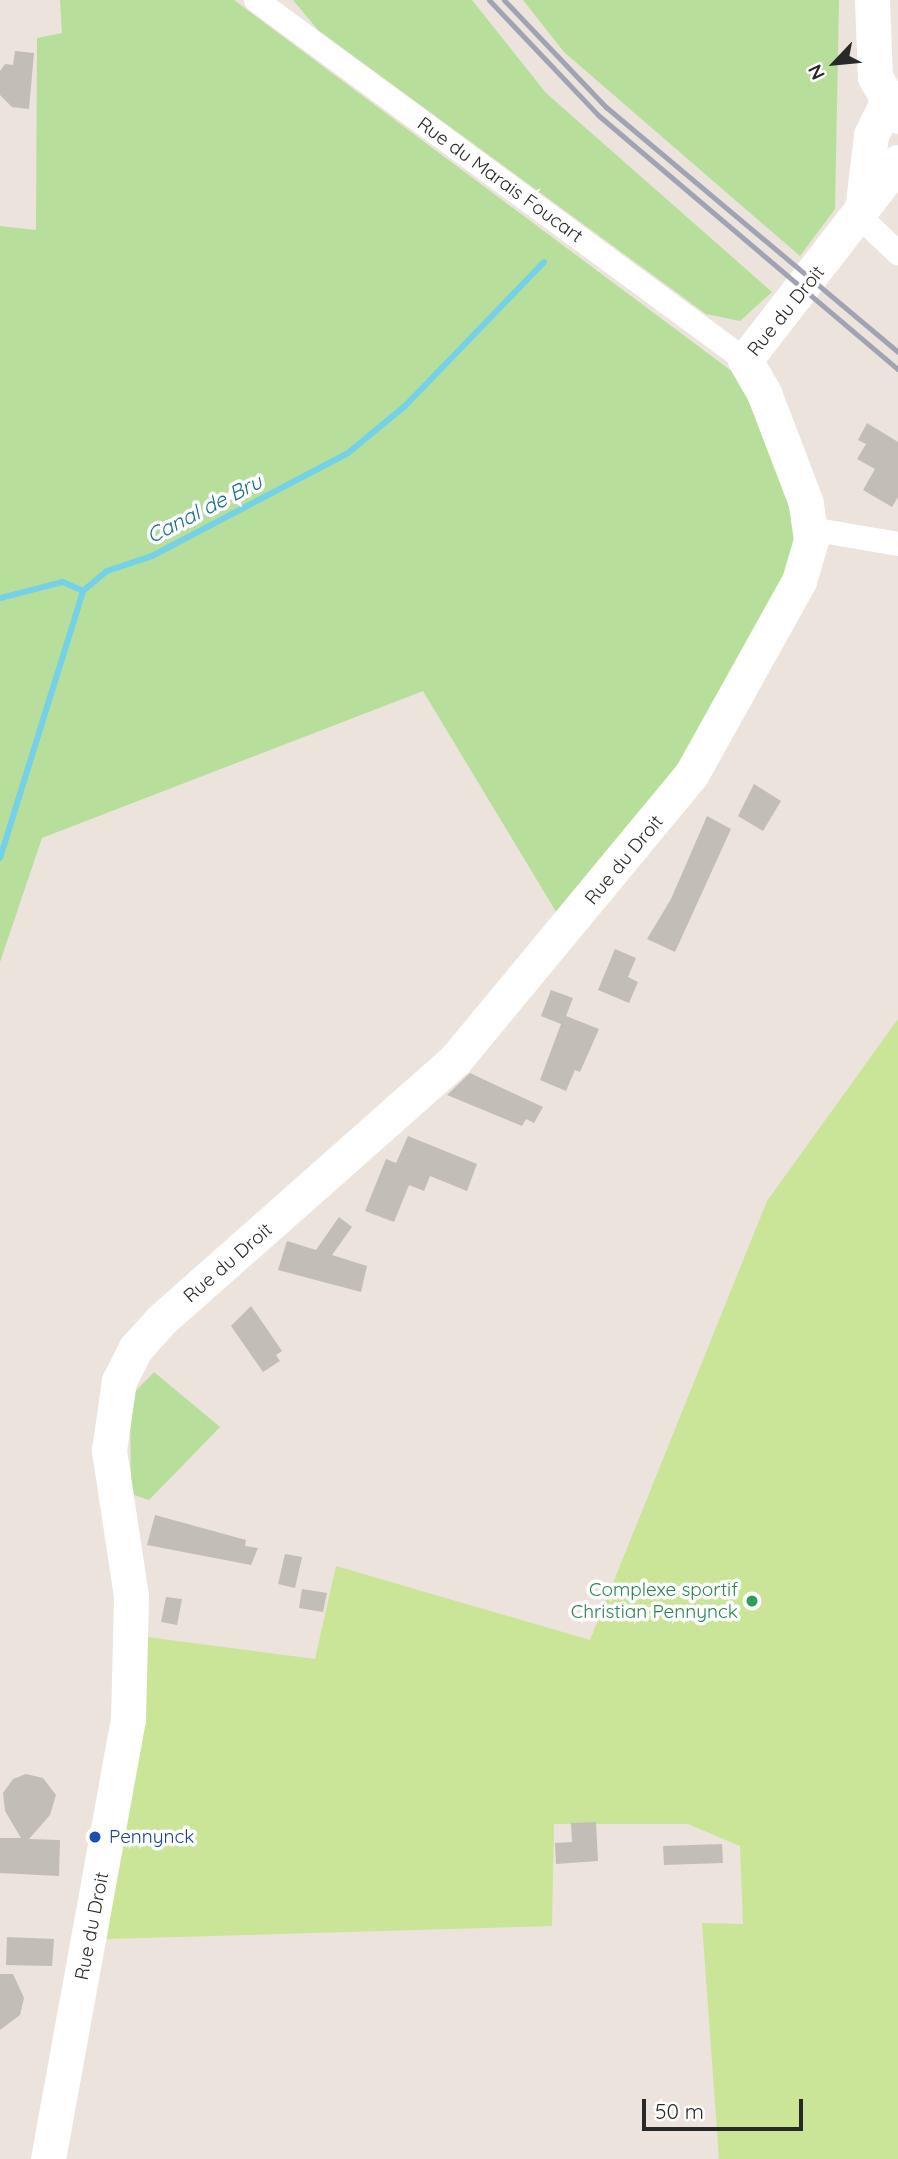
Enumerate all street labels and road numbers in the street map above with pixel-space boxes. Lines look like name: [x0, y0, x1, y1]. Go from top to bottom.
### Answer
street label: Rue du Marais Foucart: [413, 112, 587, 248]
street label: Rue du Droit: [743, 261, 829, 361]
street label: Rue du Droit: [580, 811, 668, 909]
street label: Rue du Droit: [179, 1218, 277, 1308]
street label: Rue du Droit: [70, 1870, 114, 1982]

